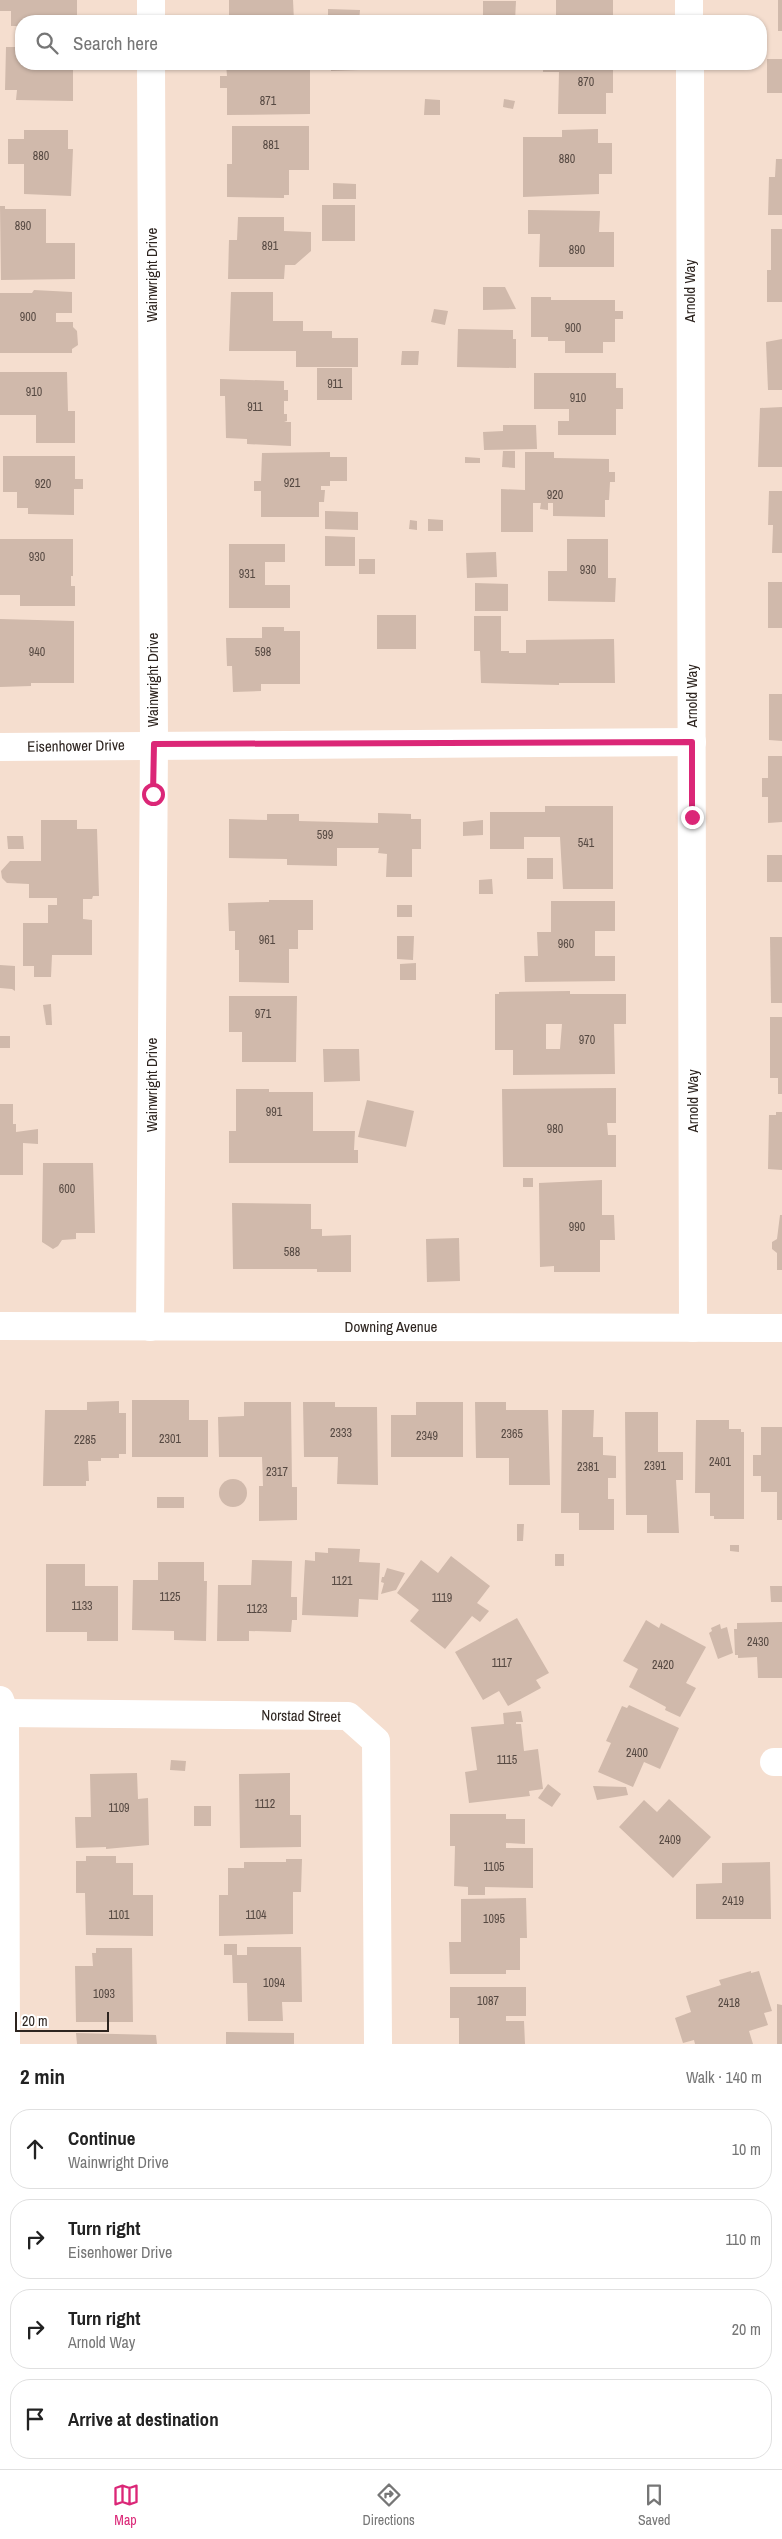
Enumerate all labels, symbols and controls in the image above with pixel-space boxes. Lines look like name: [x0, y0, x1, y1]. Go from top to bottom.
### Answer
search box: [15, 15, 767, 70]
icon: search: [33, 29, 61, 57]
text: Search here: [73, 30, 158, 56]
house number: 870: [578, 74, 594, 90]
house number: 871: [260, 93, 277, 109]
house number: 881: [263, 137, 280, 153]
house number: 880: [33, 148, 49, 164]
house number: 880: [559, 151, 575, 167]
house number: 890: [15, 218, 31, 234]
street label: Wainwright Drive: [141, 228, 162, 322]
house number: 891: [262, 238, 279, 254]
house number: 890: [569, 242, 585, 258]
street label: Arnold Way: [679, 259, 700, 324]
house number: 900: [20, 309, 36, 325]
house number: 900: [565, 320, 581, 336]
house number: 911: [327, 376, 343, 392]
house number: 910: [26, 384, 42, 400]
house number: 910: [570, 390, 586, 406]
house number: 911: [247, 399, 263, 415]
house number: 921: [284, 475, 301, 491]
house number: 920: [35, 476, 51, 492]
house number: 920: [547, 487, 563, 503]
house number: 930: [29, 549, 45, 565]
house number: 930: [580, 562, 596, 578]
house number: 931: [239, 566, 256, 582]
street label: Wainwright Drive: [142, 633, 163, 727]
house number: 940: [29, 644, 45, 660]
house number: 598: [255, 644, 271, 660]
street label: Arnold Way: [681, 664, 702, 729]
street label: Eisenhower Drive: [27, 734, 125, 757]
route start: [142, 783, 165, 806]
route end: [681, 806, 704, 829]
house number: 599: [317, 827, 333, 843]
house number: 541: [578, 835, 595, 851]
house number: 961: [259, 932, 276, 948]
house number: 960: [558, 936, 574, 952]
house number: 971: [255, 1006, 272, 1022]
house number: 970: [579, 1032, 595, 1048]
street label: Wainwright Drive: [141, 1038, 162, 1132]
street label: Arnold Way: [682, 1069, 703, 1134]
house number: 991: [266, 1104, 283, 1120]
house number: 980: [547, 1121, 563, 1137]
house number: 600: [59, 1181, 75, 1197]
house number: 990: [569, 1219, 585, 1235]
house number: 588: [284, 1244, 300, 1260]
street label: Downing Avenue: [345, 1316, 438, 1337]
house number: 2333: [330, 1425, 352, 1441]
house number: 2365: [501, 1426, 523, 1442]
house number: 2349: [416, 1428, 438, 1444]
house number: 2301: [159, 1431, 181, 1447]
house number: 2285: [74, 1432, 96, 1448]
house number: 2401: [709, 1454, 731, 1470]
house number: 2391: [644, 1458, 666, 1474]
house number: 2381: [577, 1459, 599, 1475]
house number: 2317: [266, 1464, 288, 1480]
house number: 1121: [331, 1573, 353, 1589]
house number: 1125: [159, 1589, 181, 1605]
house number: 1119: [432, 1590, 452, 1606]
house number: 1133: [71, 1598, 93, 1614]
house number: 1123: [246, 1601, 268, 1617]
house number: 2430: [747, 1634, 769, 1650]
house number: 1117: [492, 1655, 513, 1671]
house number: 2420: [652, 1657, 674, 1673]
street label: Norstad Street: [261, 1704, 341, 1727]
house number: 2400: [626, 1745, 648, 1761]
house number: 1115: [497, 1752, 518, 1768]
house number: 1112: [255, 1796, 275, 1812]
house number: 1109: [108, 1800, 130, 1816]
house number: 2409: [659, 1832, 681, 1848]
house number: 1105: [483, 1859, 505, 1875]
house number: 2419: [722, 1893, 744, 1909]
house number: 1101: [108, 1907, 130, 1923]
house number: 1104: [245, 1907, 267, 1923]
house number: 1095: [483, 1911, 505, 1927]
house number: 1094: [263, 1975, 285, 1991]
house number: 1093: [93, 1986, 115, 2002]
house number: 1087: [477, 1993, 499, 2009]
house number: 2418: [718, 1995, 740, 2011]
scale bar: [15, 2009, 109, 2032]
text: 20 m: [22, 2012, 48, 2030]
text: 2 min: [20, 2062, 65, 2091]
text: Walk · 140 m: [686, 2066, 762, 2088]
text: Continue: [68, 2125, 136, 2151]
icon: ahead: [21, 2135, 49, 2163]
text: 10 m: [732, 2138, 761, 2160]
text: Wainwright Drive: [68, 2151, 169, 2173]
text: Turn right: [68, 2215, 140, 2241]
icon: right: [21, 2225, 49, 2253]
text: 110 m: [725, 2228, 761, 2250]
text: Eisenhower Drive: [68, 2241, 172, 2263]
text: Turn right: [68, 2305, 140, 2331]
icon: right: [21, 2315, 49, 2343]
text: 20 m: [732, 2318, 761, 2340]
text: Arnold Way: [68, 2331, 135, 2353]
icon: arrive: [21, 2405, 49, 2433]
text: Arrive at destination: [68, 2406, 219, 2432]
tab: Map: [112, 2481, 140, 2529]
tab: Directions: [363, 2481, 415, 2529]
tab: Saved: [638, 2481, 670, 2529]

